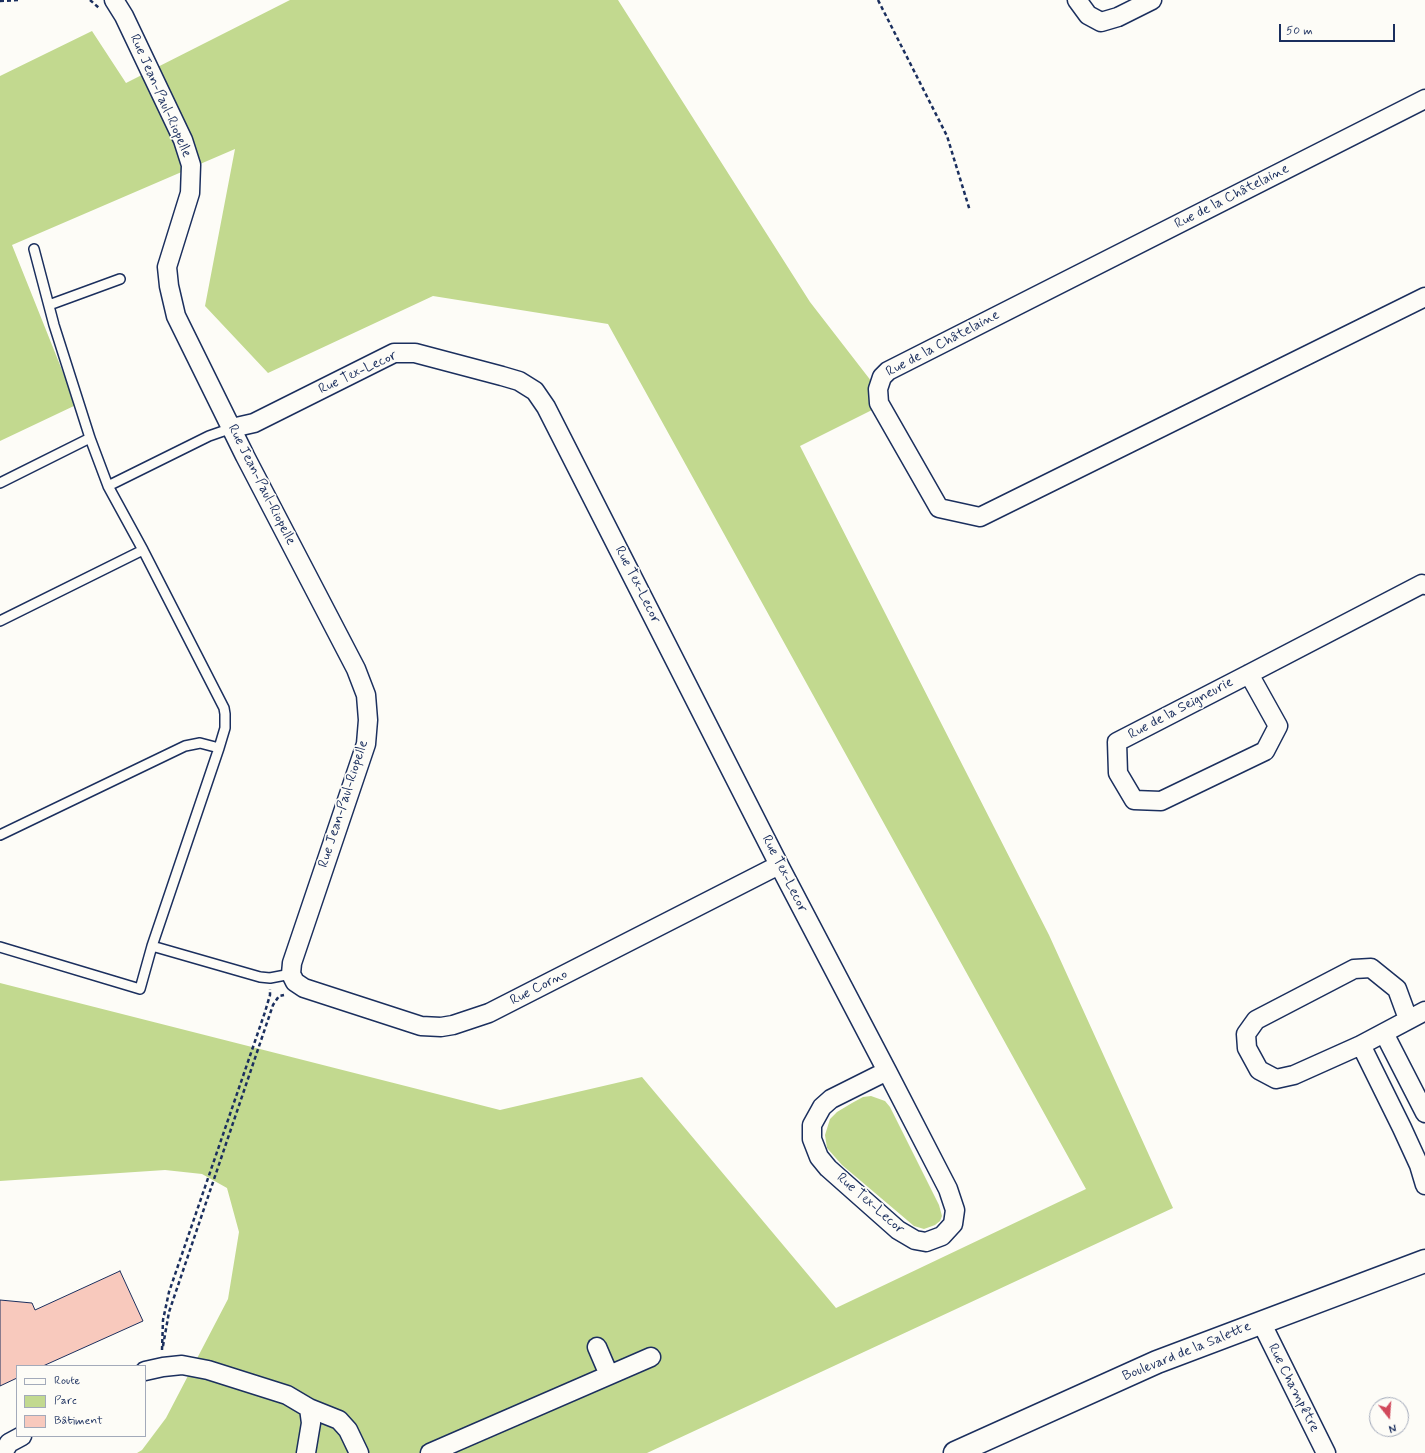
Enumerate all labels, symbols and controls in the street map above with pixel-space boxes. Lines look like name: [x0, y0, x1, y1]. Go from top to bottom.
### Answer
scale bar: [1281, 16, 1397, 42]
text: 50 m: [1286, 23, 1313, 39]
street label: Rue Jean-Paul-Riopelle: [125, 32, 195, 160]
street label: Rue de la Châtelaine: [1172, 161, 1292, 233]
street label: Rue de la Châtelaine: [883, 307, 1003, 381]
street label: Rue Tex-Lecor: [316, 348, 400, 398]
street label: Rue Jean-Paul-Riopelle: [223, 422, 299, 548]
street label: Rue Tex-Lecor: [610, 544, 664, 626]
street label: Rue de la Seigneurie: [1126, 674, 1236, 744]
street label: Rue Jean-Paul-Riopelle: [315, 738, 373, 870]
street label: Rue Tex-Lecor: [757, 833, 811, 915]
street label: Rue Corno: [507, 966, 571, 1010]
street label: Rue Tex-Lecor: [833, 1170, 907, 1238]
street label: Boulevard de la Salette: [1120, 1319, 1254, 1385]
street label: Rue Champêtre: [1264, 1341, 1322, 1435]
legend: [16, 1365, 146, 1437]
text: Route: [54, 1373, 80, 1389]
text: Parc: [54, 1393, 77, 1409]
north arrow: [1369, 1397, 1409, 1437]
text: Bâtiment: [54, 1413, 103, 1429]
text: N: [1387, 1420, 1398, 1435]

